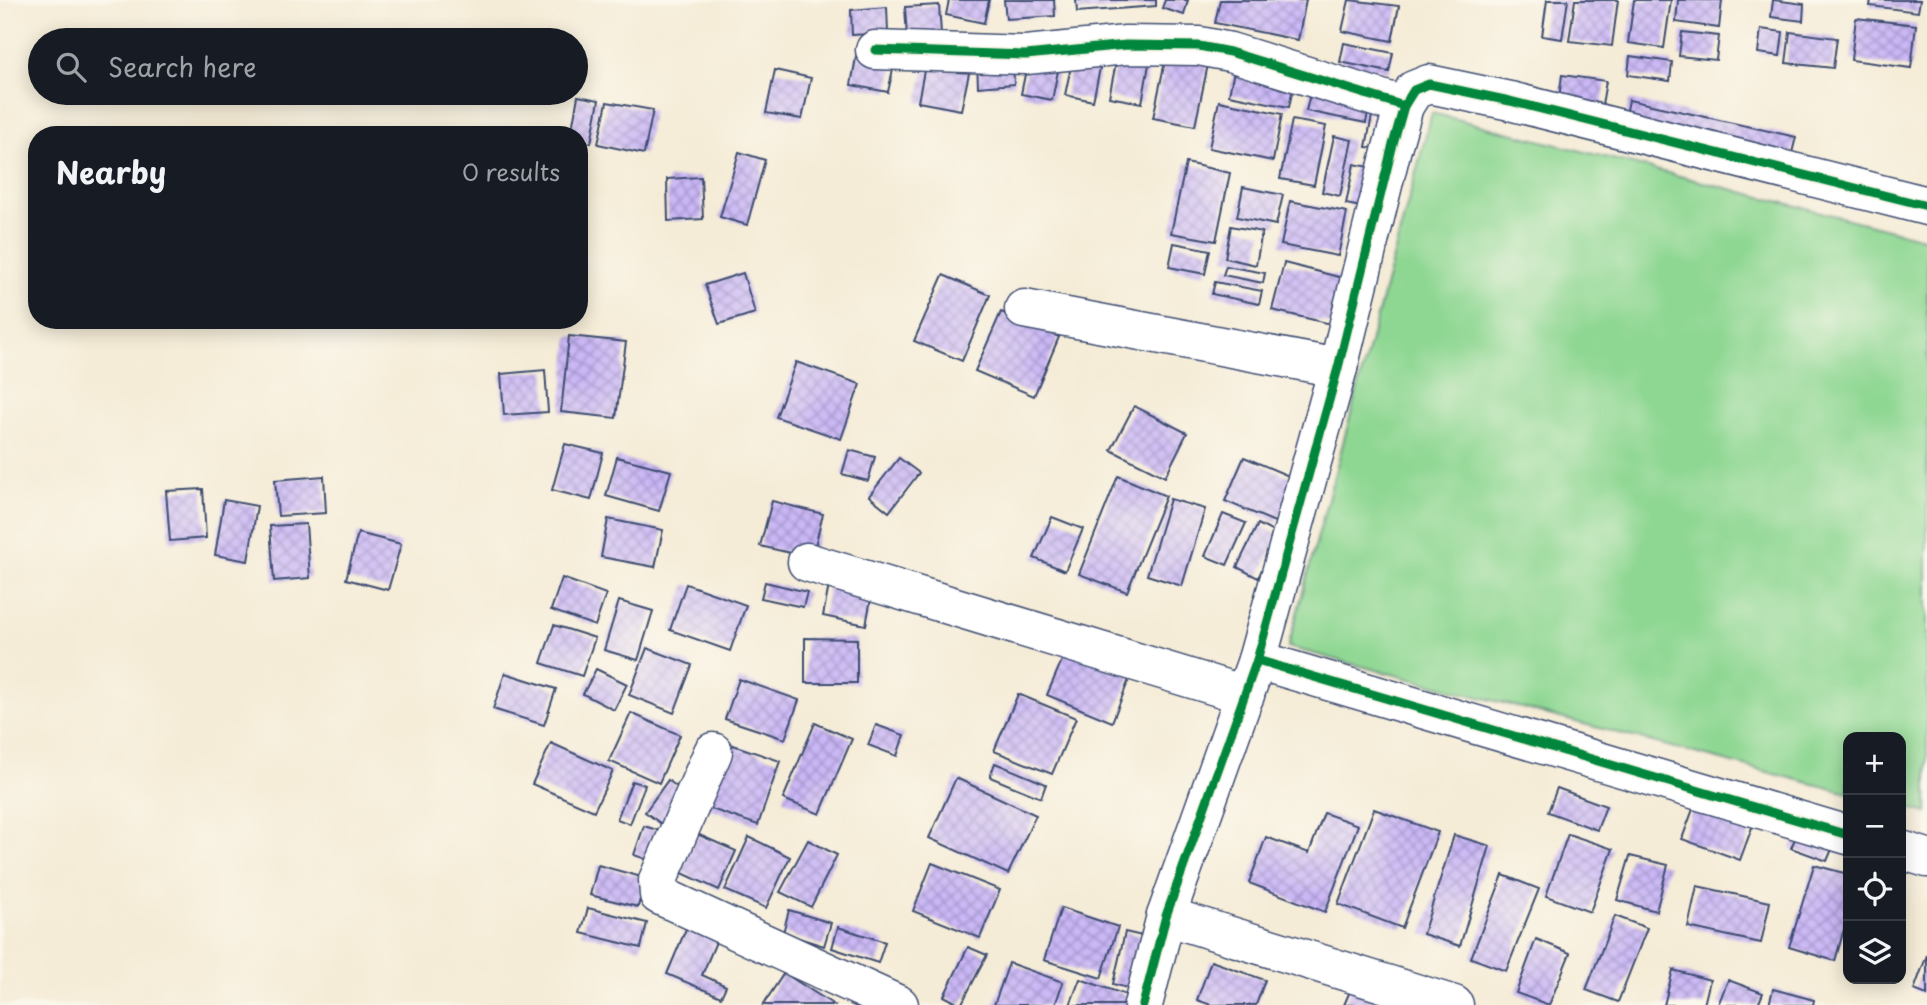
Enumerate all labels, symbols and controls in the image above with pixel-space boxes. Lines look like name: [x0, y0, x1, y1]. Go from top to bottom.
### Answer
search box: [28, 28, 588, 105]
text: Search here: [108, 47, 257, 86]
icon: search: [52, 48, 90, 86]
text: Nearby: [56, 149, 166, 194]
text: 0 results: [462, 154, 560, 189]
map controls: [1843, 732, 1906, 984]
button: +: [1843, 732, 1906, 795]
button: −: [1843, 795, 1906, 858]
button: locate: [1843, 858, 1906, 921]
button: layers: [1843, 921, 1906, 984]

